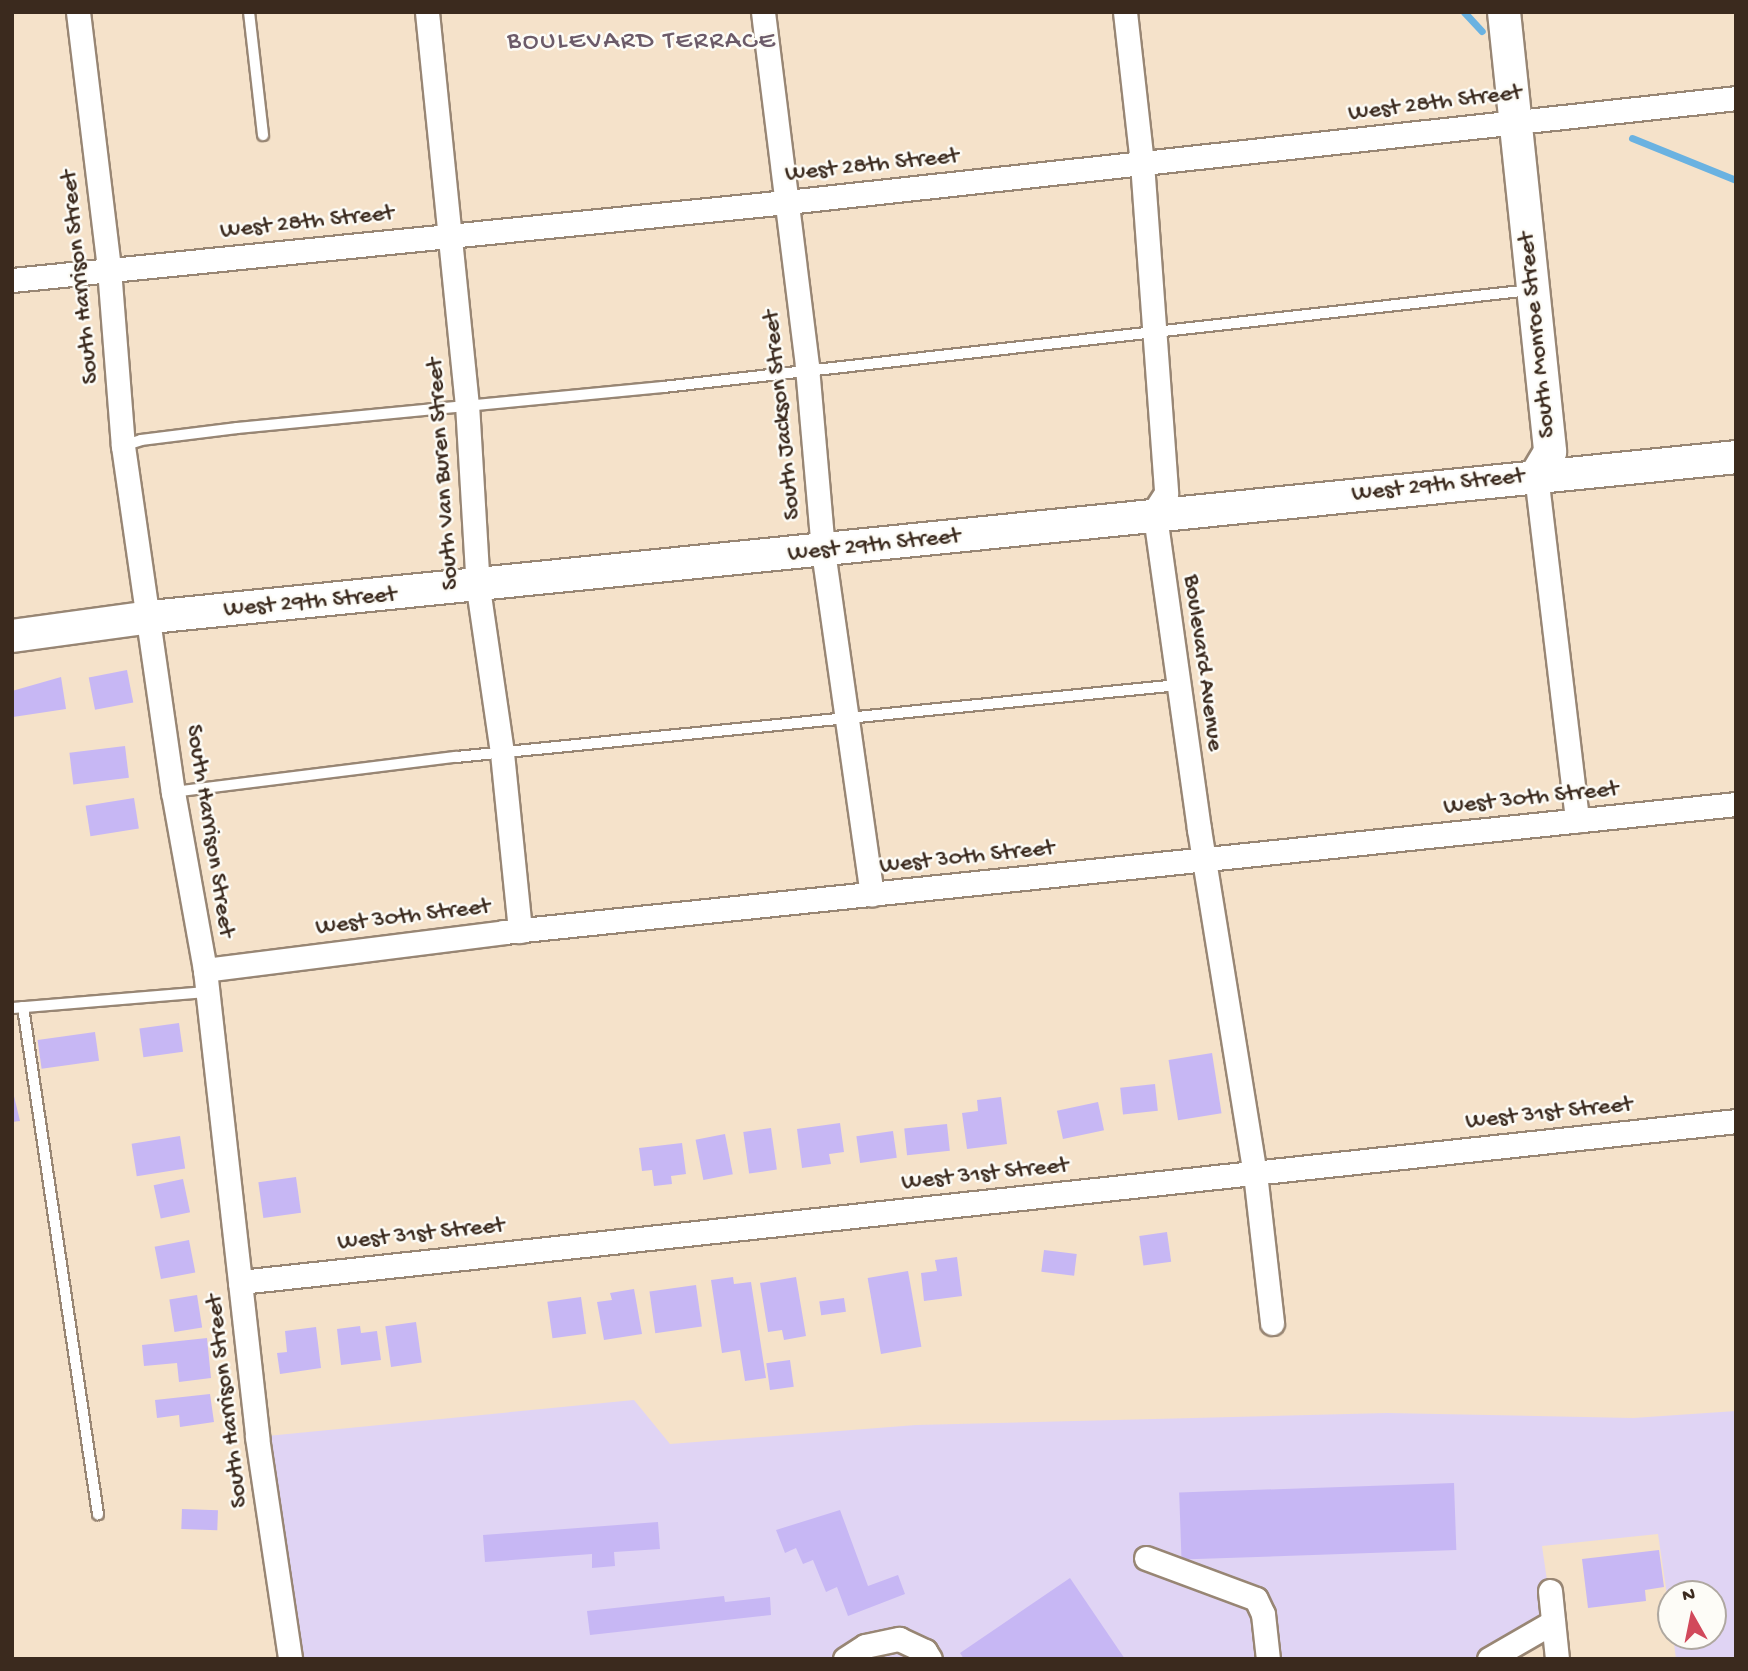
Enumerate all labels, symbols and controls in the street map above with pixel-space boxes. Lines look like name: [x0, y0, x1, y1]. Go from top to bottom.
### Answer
district label: BOULEVARD TERRACE: [509, 27, 775, 59]
street label: West 28th Street: [1347, 79, 1523, 129]
street label: West 28th Street: [784, 143, 960, 189]
street label: South Harrison Street: [55, 169, 107, 385]
street label: West 28th Street: [219, 200, 395, 246]
street label: South Monroe Street: [1513, 231, 1563, 439]
street label: South Jackson Street: [758, 309, 808, 521]
street label: South Van Buren Street: [422, 357, 466, 591]
street label: West 29th Street: [1350, 463, 1526, 509]
street label: West 29th Street: [786, 523, 962, 569]
street label: Boulevard Avenue: [1175, 573, 1229, 753]
street label: West 29th Street: [222, 581, 398, 625]
street label: South Harrison Street: [178, 723, 240, 939]
street label: West 30th Street: [1442, 776, 1620, 822]
street label: West 30th Street: [878, 835, 1056, 881]
street label: West 30th Street: [314, 893, 492, 943]
street label: West 31st Street: [1464, 1091, 1634, 1137]
street label: West 31st Street: [900, 1152, 1070, 1198]
street label: West 31st Street: [336, 1212, 506, 1258]
street label: South Harrison Street: [201, 1293, 255, 1509]
north arrow: [1657, 1580, 1727, 1650]
text: N: [1681, 1583, 1697, 1608]

